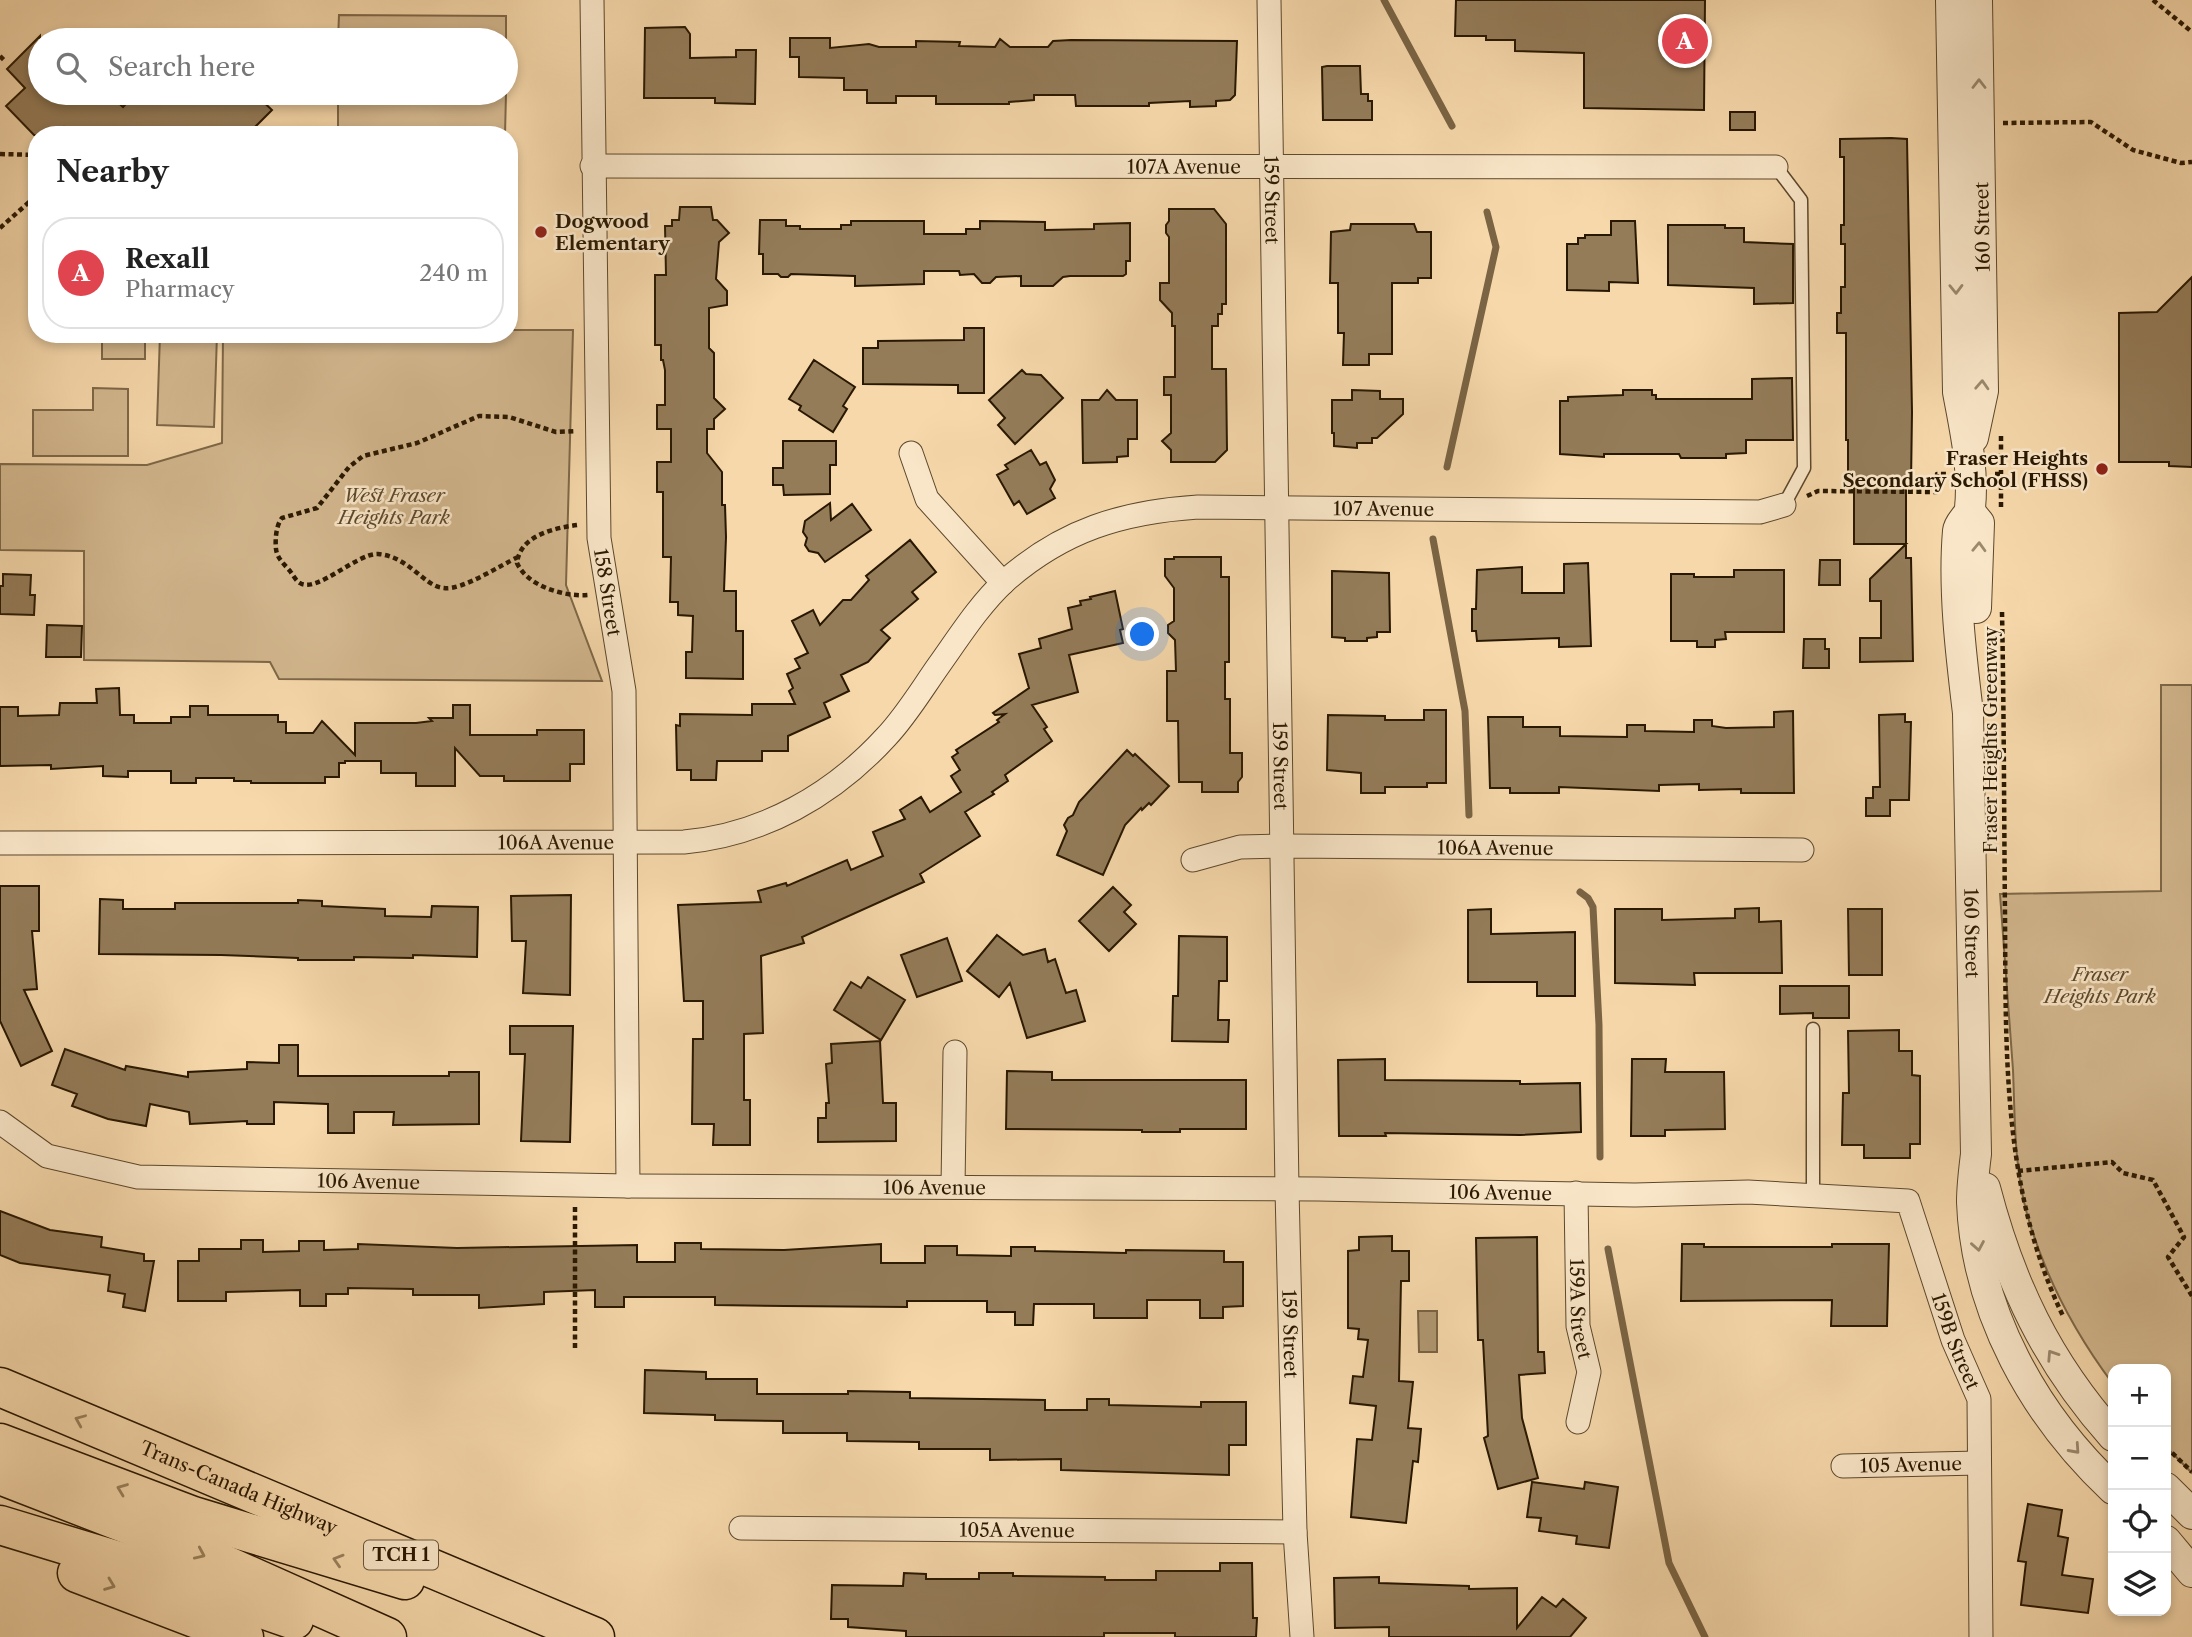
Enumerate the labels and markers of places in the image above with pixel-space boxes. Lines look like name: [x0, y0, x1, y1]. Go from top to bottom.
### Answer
pin: A: [1662, 15, 1708, 67]
place label: Dogwood Elementary: [555, 210, 671, 255]
marker: Dogwood Elementary: [533, 224, 549, 240]
place label: Fraser Heights Secondary School (FHSS): [1842, 447, 2088, 492]
marker: Fraser Heights Secondary School (FHSS): [2094, 461, 2110, 477]

